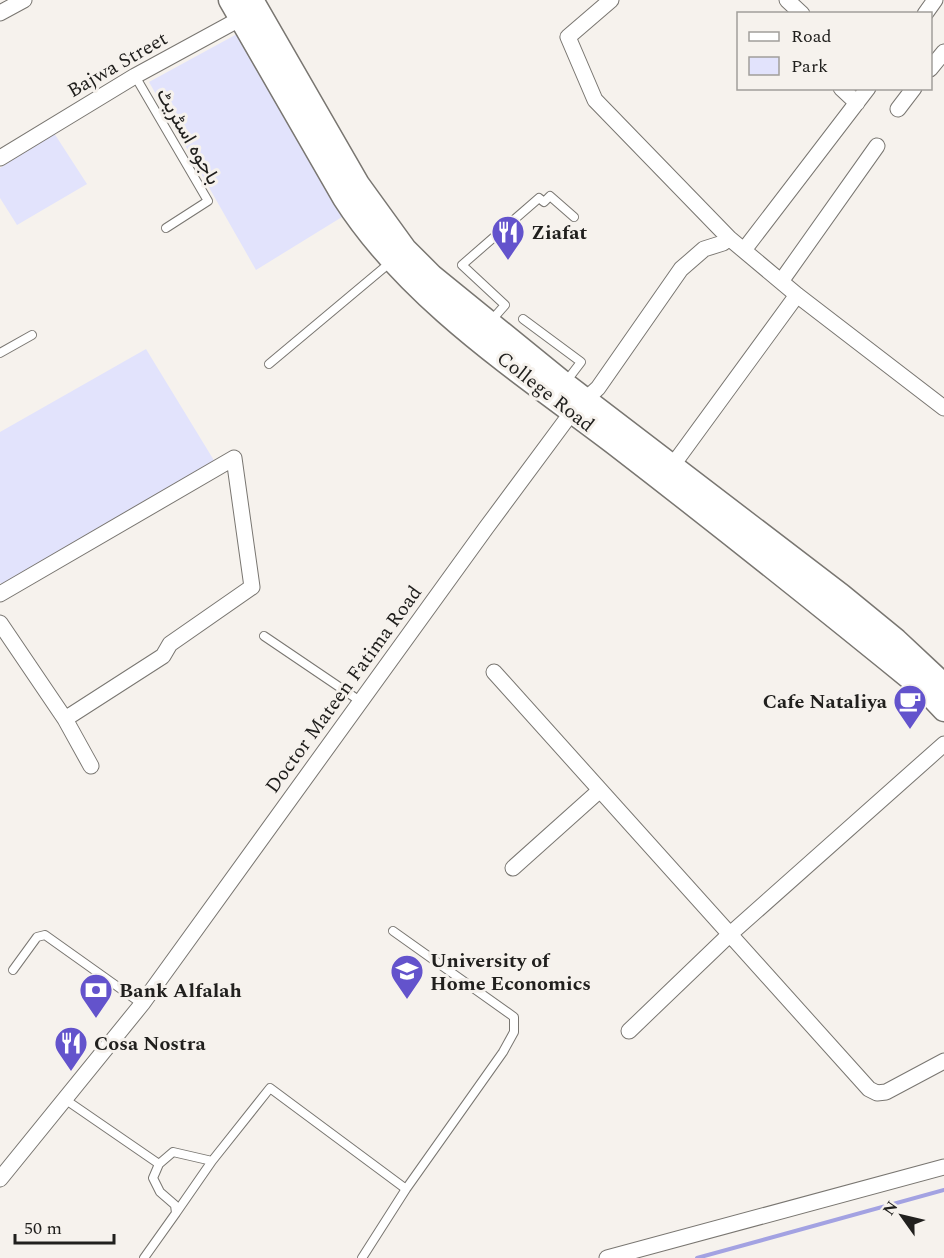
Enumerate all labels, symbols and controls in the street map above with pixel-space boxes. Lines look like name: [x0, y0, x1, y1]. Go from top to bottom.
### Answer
legend: [737, 12, 932, 90]
text: Road: [791, 23, 832, 50]
street label: Bajwa Street: [62, 24, 173, 106]
text: Park: [791, 53, 828, 80]
street label: باجوہ اسٹریٹ: [148, 82, 228, 191]
restaurant icon: Ziafat: [490, 214, 526, 261]
place label: Ziafat: [531, 218, 588, 248]
street label: College Road: [490, 344, 601, 440]
street label: Doctor Mateen Fatima Road: [258, 579, 430, 800]
cafe icon: Cafe Nataliya: [892, 683, 928, 730]
place label: Cafe Nataliya: [763, 687, 888, 717]
place label: University of Home Economics: [430, 946, 591, 999]
school or university icon: University of Home Economics: [389, 953, 425, 1000]
bank icon: Bank Alfalah: [78, 972, 114, 1019]
place label: Bank Alfalah: [119, 976, 242, 1006]
restaurant icon: Cosa Nostra: [53, 1025, 89, 1072]
place label: Cosa Nostra: [94, 1029, 206, 1059]
north arrow: [872, 1186, 932, 1246]
text: N: [877, 1196, 904, 1220]
scale bar: [15, 1207, 114, 1245]
text: 50 m: [24, 1215, 62, 1242]

